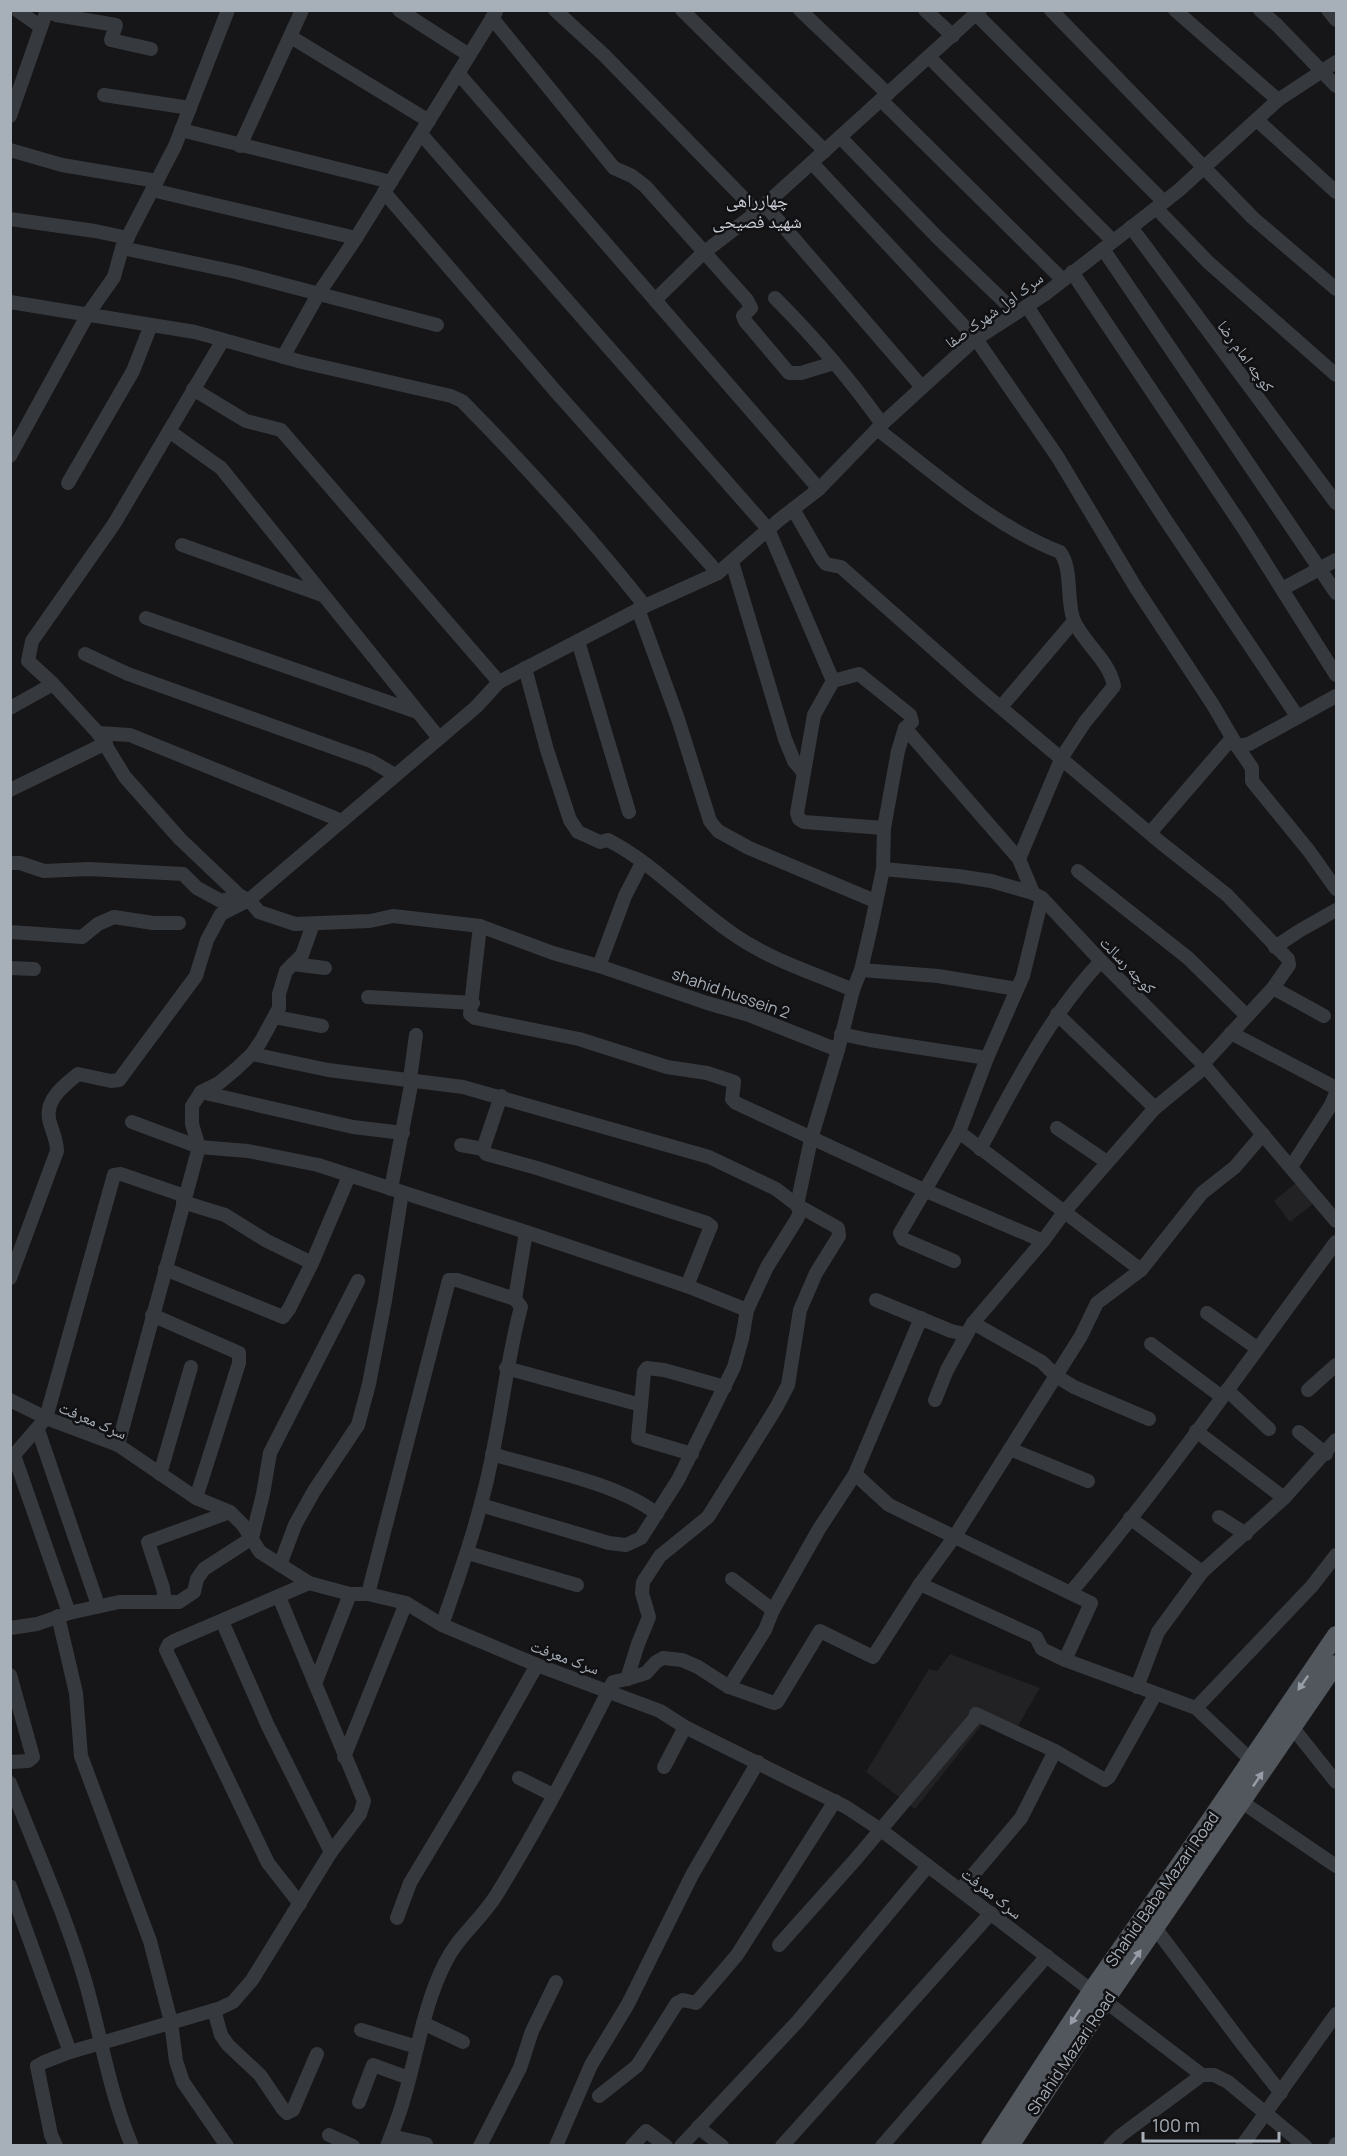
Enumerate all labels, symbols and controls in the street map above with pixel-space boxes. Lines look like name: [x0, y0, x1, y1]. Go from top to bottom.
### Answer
district label: چهارراهی شهید فصیحی: [712, 188, 802, 233]
street label: سرک اول شهرک صفا: [940, 267, 1048, 353]
street label: کوچه امام رضا: [1212, 316, 1280, 397]
street label: کوچه رسالت: [1095, 931, 1161, 999]
street label: shahid hussein 2: [669, 963, 793, 1023]
street label: سرک معرفت: [56, 1396, 130, 1444]
street label: سرک معرفت: [527, 1634, 603, 1680]
one-way arrow: [1297, 1674, 1309, 1690]
one-way arrow: [1252, 1771, 1263, 1787]
street label: Shahid Baba Mazari Road: [1100, 1807, 1224, 1971]
street label: سرک معرفت: [957, 1862, 1027, 1924]
one-way arrow: [1130, 1950, 1142, 1966]
street label: Shahid Mazari Road: [1022, 1987, 1120, 2119]
one-way arrow: [1070, 2009, 1081, 2025]
scale bar: [1143, 2105, 1280, 2143]
text: 100 m: [1152, 2113, 1200, 2137]

